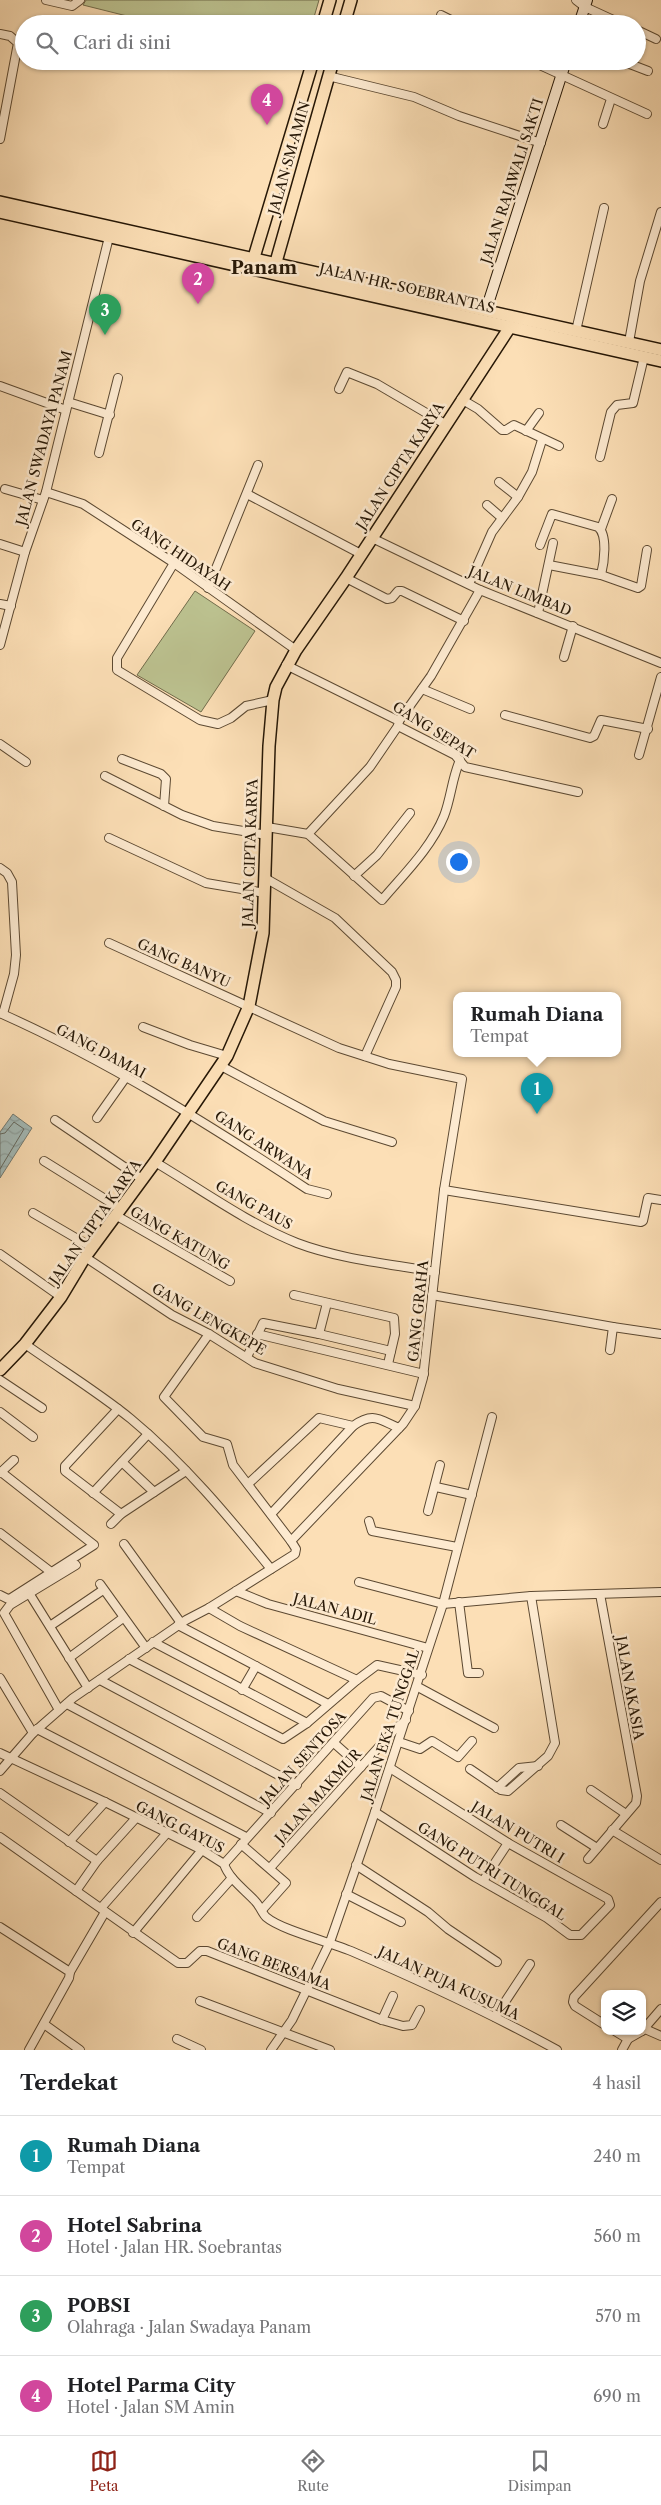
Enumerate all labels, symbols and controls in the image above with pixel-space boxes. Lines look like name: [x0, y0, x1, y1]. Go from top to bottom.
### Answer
search box: [15, 15, 646, 70]
icon: search: [33, 29, 61, 57]
text: Cari di sini: [73, 31, 171, 54]
pin: 4: [251, 84, 283, 125]
street label: JALAN RAJAWALI SAKTI: [476, 96, 547, 268]
street label: JALAN SM AMIN: [264, 99, 314, 219]
district label: Panam: [231, 256, 297, 279]
street label: JALAN HR. SOEBRANTAS: [316, 259, 497, 317]
pin: 2: [182, 263, 214, 304]
pin: 3: [89, 294, 121, 335]
street label: JALAN SWADAYA PANAM: [11, 348, 76, 530]
street label: JALAN CIPTA KARYA: [351, 398, 448, 535]
street label: GANG HIDAYAH: [128, 515, 234, 595]
street label: JALAN LIMBAD: [464, 561, 574, 620]
street label: GANG SEPAT: [389, 697, 479, 763]
street label: JALAN CIPTA KARYA: [238, 778, 262, 930]
your location: [446, 849, 472, 875]
street label: GANG BANYU: [135, 934, 234, 992]
popup: [453, 992, 621, 1057]
text: Rumah Diana: [470, 1003, 604, 1026]
street label: GANG DAMAI: [53, 1020, 149, 1082]
text: Tempat: [470, 1026, 529, 1046]
pin: 1: [521, 1073, 553, 1114]
street label: GANG ARWANA: [211, 1106, 317, 1184]
street label: JALAN CIPTA KARYA: [44, 1155, 145, 1290]
street label: GANG PAUS: [212, 1176, 296, 1234]
street label: GANG KATUNG: [127, 1202, 233, 1274]
street label: GANG GRAHA: [404, 1259, 432, 1363]
street label: GANG LENGKEPE: [149, 1279, 269, 1359]
street label: JALAN ADIL: [289, 1589, 379, 1629]
street label: JALAN AKASIA: [612, 1633, 648, 1742]
street label: JALAN EKA TUNGGAL: [356, 1647, 423, 1805]
street label: JALAN SENTOSA: [255, 1707, 350, 1810]
street label: JALAN MAKMUR: [270, 1745, 366, 1848]
street label: JALAN PUTRI I: [467, 1796, 568, 1867]
street label: GANG GAYUS: [133, 1797, 227, 1857]
street label: GANG PUTRI TUNGGAL: [414, 1818, 570, 1924]
street label: GANG BERSAMA: [215, 1934, 334, 1994]
street label: JALAN PUJA KUSUMA: [374, 1941, 523, 2024]
map controls: [601, 1990, 646, 2035]
button: layers: [601, 1990, 646, 2035]
text: Terdekat: [20, 2070, 118, 2095]
text: 4 hasil: [592, 2073, 641, 2093]
text: Rumah Diana: [67, 2134, 200, 2157]
text: 1: [32, 2146, 40, 2166]
text: 240 m: [593, 2146, 641, 2166]
text: Tempat: [67, 2157, 125, 2177]
text: Hotel Sabrina: [67, 2214, 202, 2237]
text: 2: [31, 2226, 41, 2246]
text: 560 m: [594, 2226, 641, 2246]
text: Hotel · Jalan HR. Soebrantas: [67, 2237, 282, 2257]
text: POBSI: [67, 2294, 130, 2317]
text: 3: [31, 2306, 41, 2326]
text: 570 m: [595, 2306, 641, 2326]
text: Olahraga · Jalan Swadaya Panam: [67, 2317, 311, 2337]
text: Hotel Parma City: [67, 2374, 235, 2397]
text: 4: [31, 2386, 41, 2406]
text: 690 m: [593, 2386, 641, 2406]
text: Hotel · Jalan SM Amin: [67, 2397, 235, 2417]
tab: Peta: [89, 2447, 118, 2495]
tab: Rute: [297, 2447, 329, 2495]
tab: Disimpan: [508, 2447, 572, 2495]

